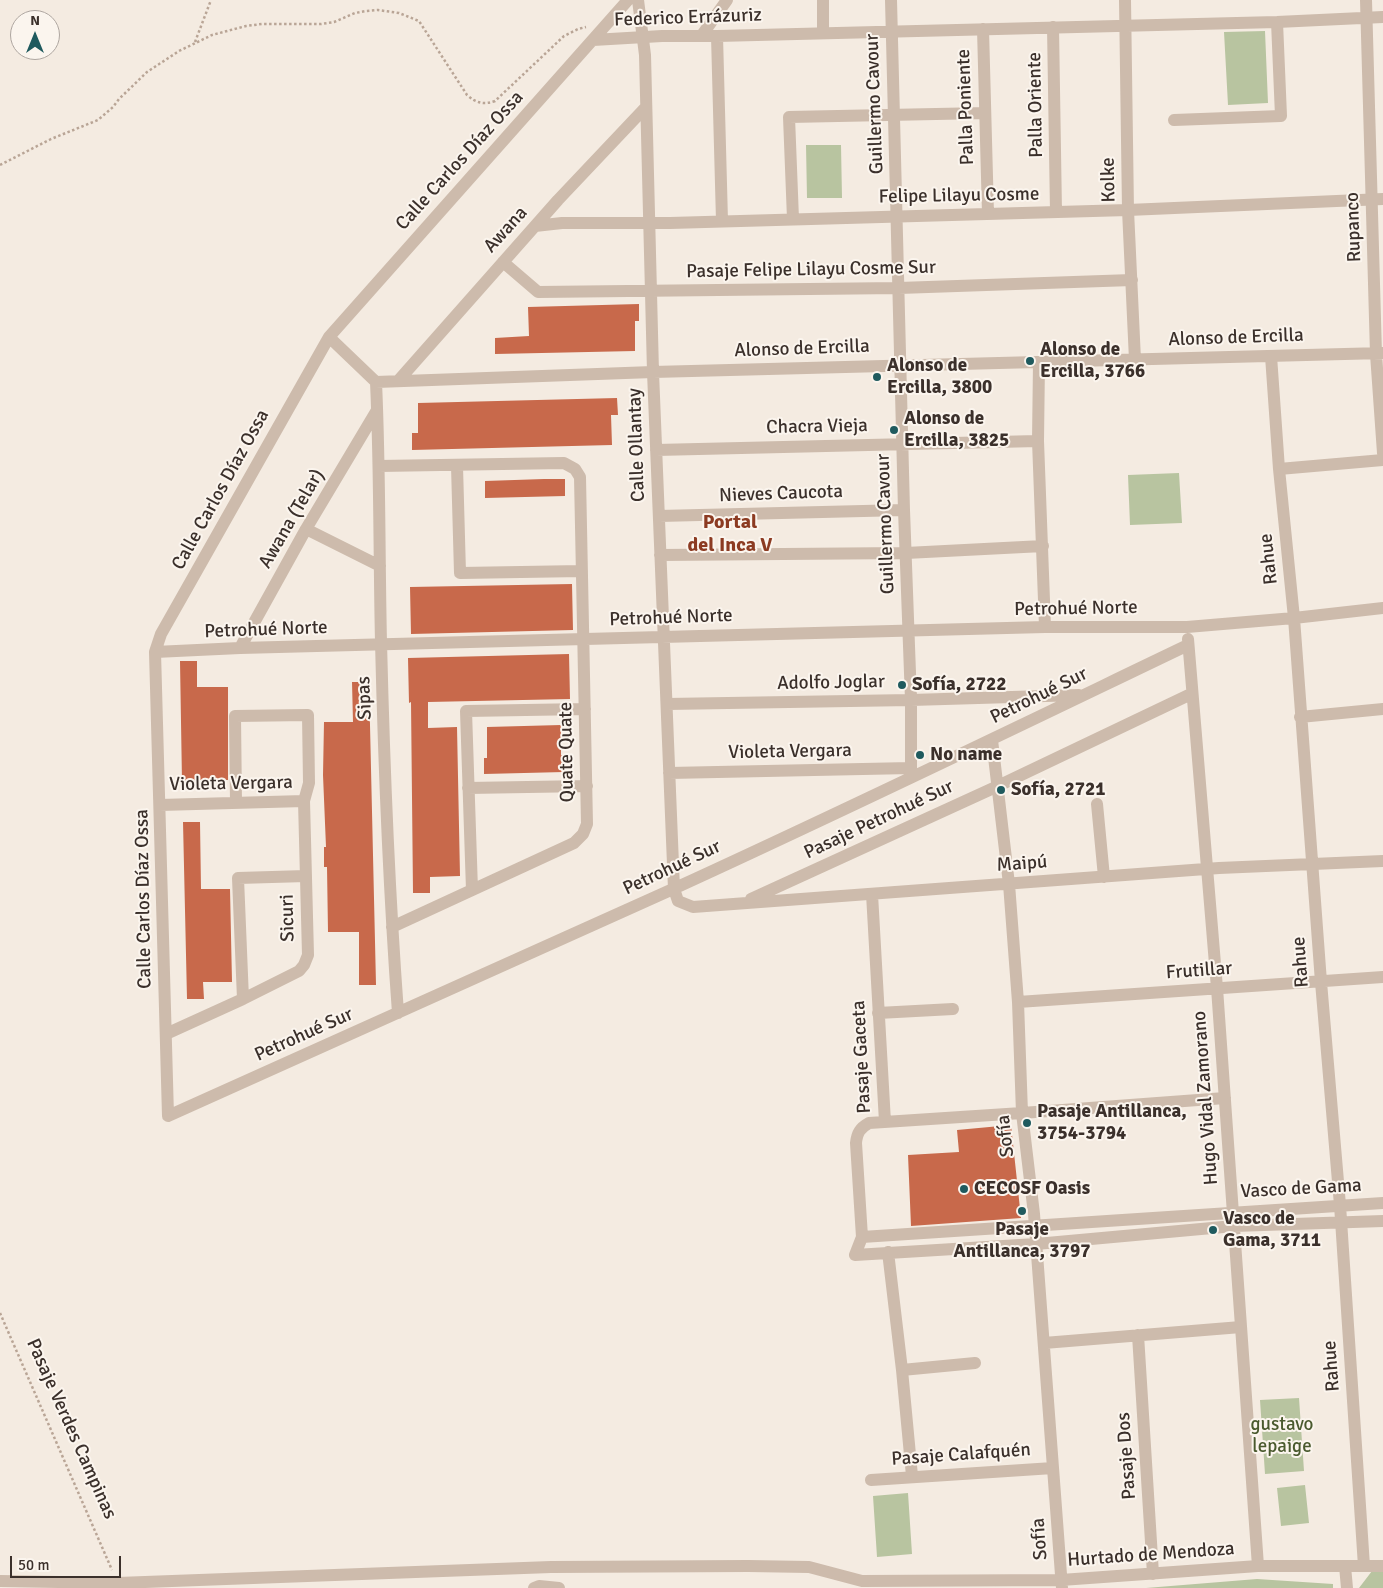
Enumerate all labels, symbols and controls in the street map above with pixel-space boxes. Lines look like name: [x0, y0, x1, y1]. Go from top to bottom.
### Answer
street label: Federico Errázuriz: [614, 4, 762, 32]
north arrow: [10, 10, 60, 60]
text: N: [30, 12, 40, 29]
street label: Guillermo Cavour: [861, 33, 889, 175]
street label: Palla Poniente: [953, 48, 979, 166]
street label: Palla Oriente: [1024, 52, 1048, 158]
street label: Calle Carlos Díaz Ossa: [391, 87, 529, 235]
street label: Kolke: [1097, 157, 1121, 203]
street label: Felipe Lilayu Cosme: [879, 183, 1039, 209]
street label: Rupanco: [1341, 192, 1367, 262]
street label: Awana: [479, 202, 533, 258]
street label: Pasaje Felipe Lilayu Cosme Sur: [686, 256, 936, 284]
street label: Alonso de Ercilla: [1168, 324, 1304, 352]
street label: Alonso de Ercilla: [734, 335, 870, 363]
place label: Alonso de Ercilla, 3766: [1040, 339, 1145, 383]
place label: Alonso de Ercilla, 3800: [887, 355, 992, 399]
marker: Alonso de Ercilla, 3766: [1024, 355, 1036, 367]
marker: Alonso de Ercilla, 3800: [871, 371, 883, 383]
street label: Calle Ollantay: [624, 388, 650, 502]
street label: Calle Carlos Díaz Ossa: [167, 406, 275, 574]
place label: Alonso de Ercilla, 3825: [904, 408, 1009, 452]
street label: Chacra Vieja: [766, 415, 868, 439]
marker: Alonso de Ercilla, 3825: [888, 424, 900, 436]
street label: Guillermo Cavour: [872, 453, 900, 595]
street label: Awana (Telar): [254, 465, 330, 573]
street label: Nieves Caucota: [719, 480, 843, 508]
district label: Portal del Inca V: [688, 511, 772, 558]
street label: Rahue: [1255, 532, 1283, 586]
street label: Petrohué Norte: [1014, 597, 1138, 621]
street label: Petrohué Norte: [609, 604, 733, 632]
street label: Petrohué Norte: [204, 616, 328, 644]
street label: Petrohué Sur: [987, 663, 1091, 729]
street label: Adolfo Joglar: [777, 671, 885, 695]
place label: Sofía, 2722: [912, 674, 1006, 696]
street label: Sipas: [353, 676, 377, 720]
marker: Sofía, 2722: [896, 679, 908, 691]
street label: Quate Quate: [555, 702, 579, 802]
street label: Violeta Vergara: [728, 740, 852, 764]
place label: No name: [930, 744, 1002, 766]
marker: No name: [914, 749, 926, 761]
street label: Violeta Vergara: [169, 772, 293, 796]
street label: Pasaje Petrohué Sur: [801, 775, 957, 865]
place label: Sofía, 2721: [1011, 779, 1105, 801]
marker: Sofía, 2721: [995, 784, 1007, 796]
street label: Calle Carlos Díaz Ossa: [131, 809, 157, 989]
street label: Petrohué Sur: [619, 835, 725, 901]
street label: Maipú: [996, 851, 1048, 877]
street label: Sicuri: [276, 894, 300, 942]
street label: Rahue: [1288, 936, 1314, 988]
street label: Frutillar: [1165, 957, 1233, 985]
street label: Pasaje Gaceta: [848, 1000, 876, 1114]
street label: Petrohué Sur: [251, 1003, 357, 1067]
street label: Hugo Vidal Zamorano: [1189, 1010, 1223, 1186]
place label: Pasaje Antillanca, 3754-3794: [1037, 1101, 1187, 1145]
street label: Sofía: [992, 1114, 1020, 1158]
marker: Pasaje Antillanca, 3754-3794: [1021, 1117, 1033, 1129]
street label: Vasco de Gama: [1240, 1174, 1362, 1204]
place label: CECOSF Oasis: [974, 1178, 1090, 1200]
marker: CECOSF Oasis: [958, 1183, 970, 1195]
marker: Pasaje Antillanca, 3797: [1016, 1205, 1028, 1217]
place label: Vasco de Gama, 3711: [1223, 1208, 1321, 1252]
place label: Pasaje Antillanca, 3797: [954, 1219, 1090, 1263]
marker: Vasco de Gama, 3711: [1207, 1224, 1219, 1236]
street label: Pasaje Verdes Campinas: [21, 1335, 121, 1523]
street label: Rahue: [1319, 1340, 1345, 1392]
street label: Pasaje Dos: [1113, 1412, 1141, 1500]
park label: gustavo lepaige: [1251, 1414, 1313, 1458]
street label: Pasaje Calafquén: [891, 1439, 1031, 1471]
street label: Sofía: [1027, 1517, 1053, 1561]
street label: Hurtado de Mendoza: [1067, 1538, 1235, 1572]
scale bar: [12, 1546, 124, 1578]
text: 50 m: [18, 1556, 49, 1574]

